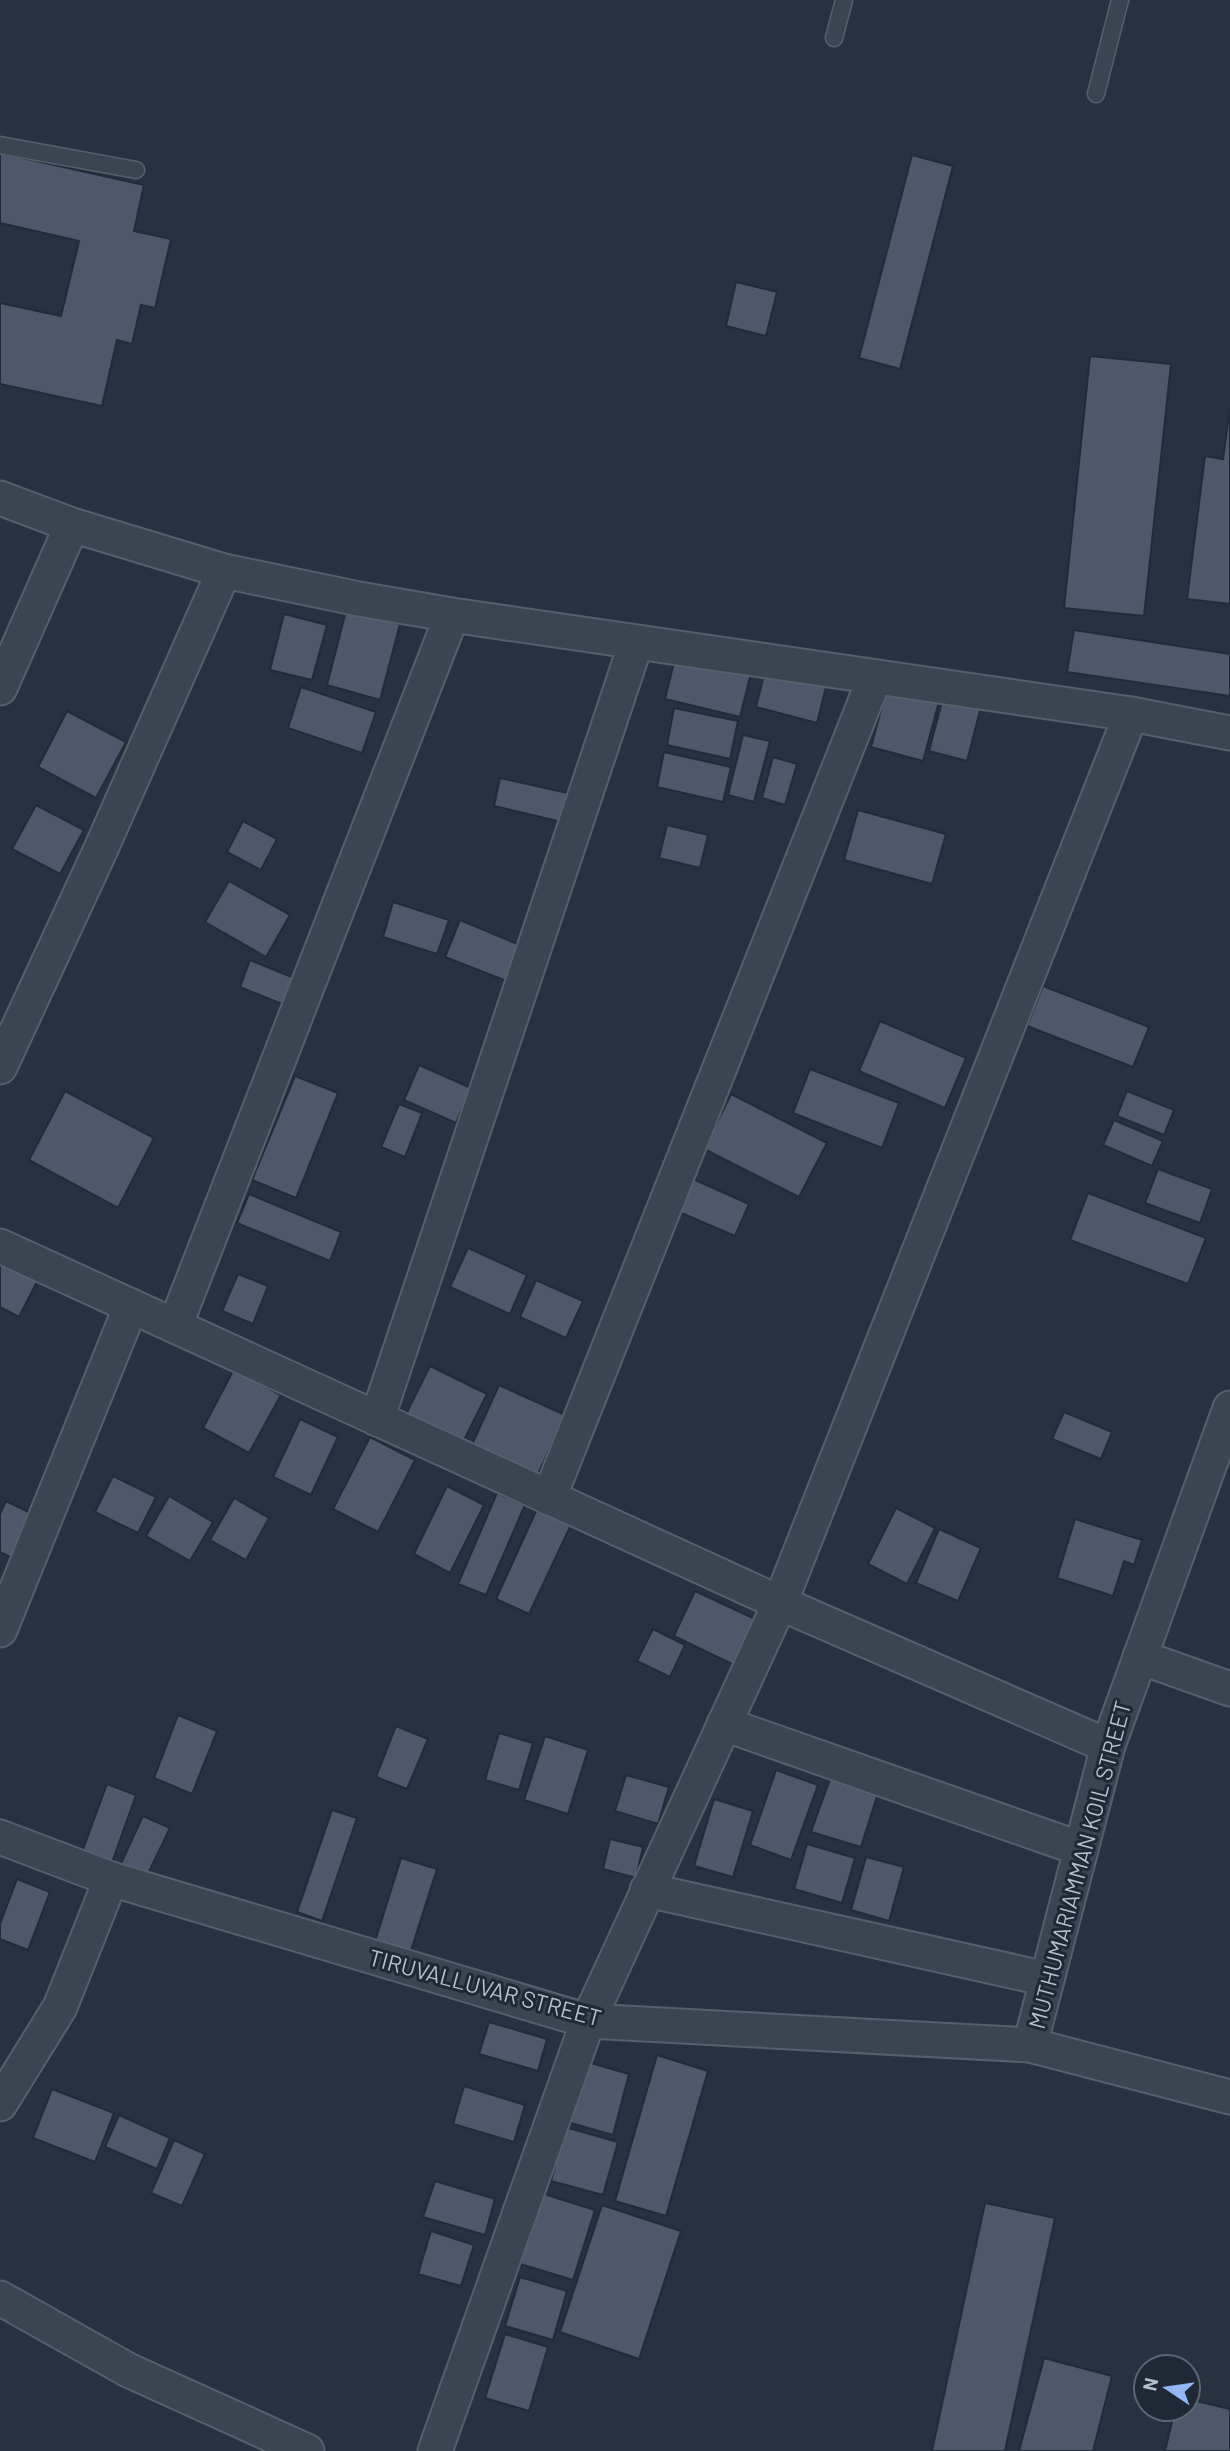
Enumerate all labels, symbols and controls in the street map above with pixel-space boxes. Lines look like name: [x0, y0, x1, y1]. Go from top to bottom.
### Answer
street label: MUTHUMARIAMMAN KOIL STREET: [1022, 1698, 1136, 2032]
street label: TIRUVALLUVAR STREET: [366, 1943, 605, 2032]
north arrow: [1132, 2353, 1202, 2423]
text: N: [1137, 2375, 1163, 2393]

